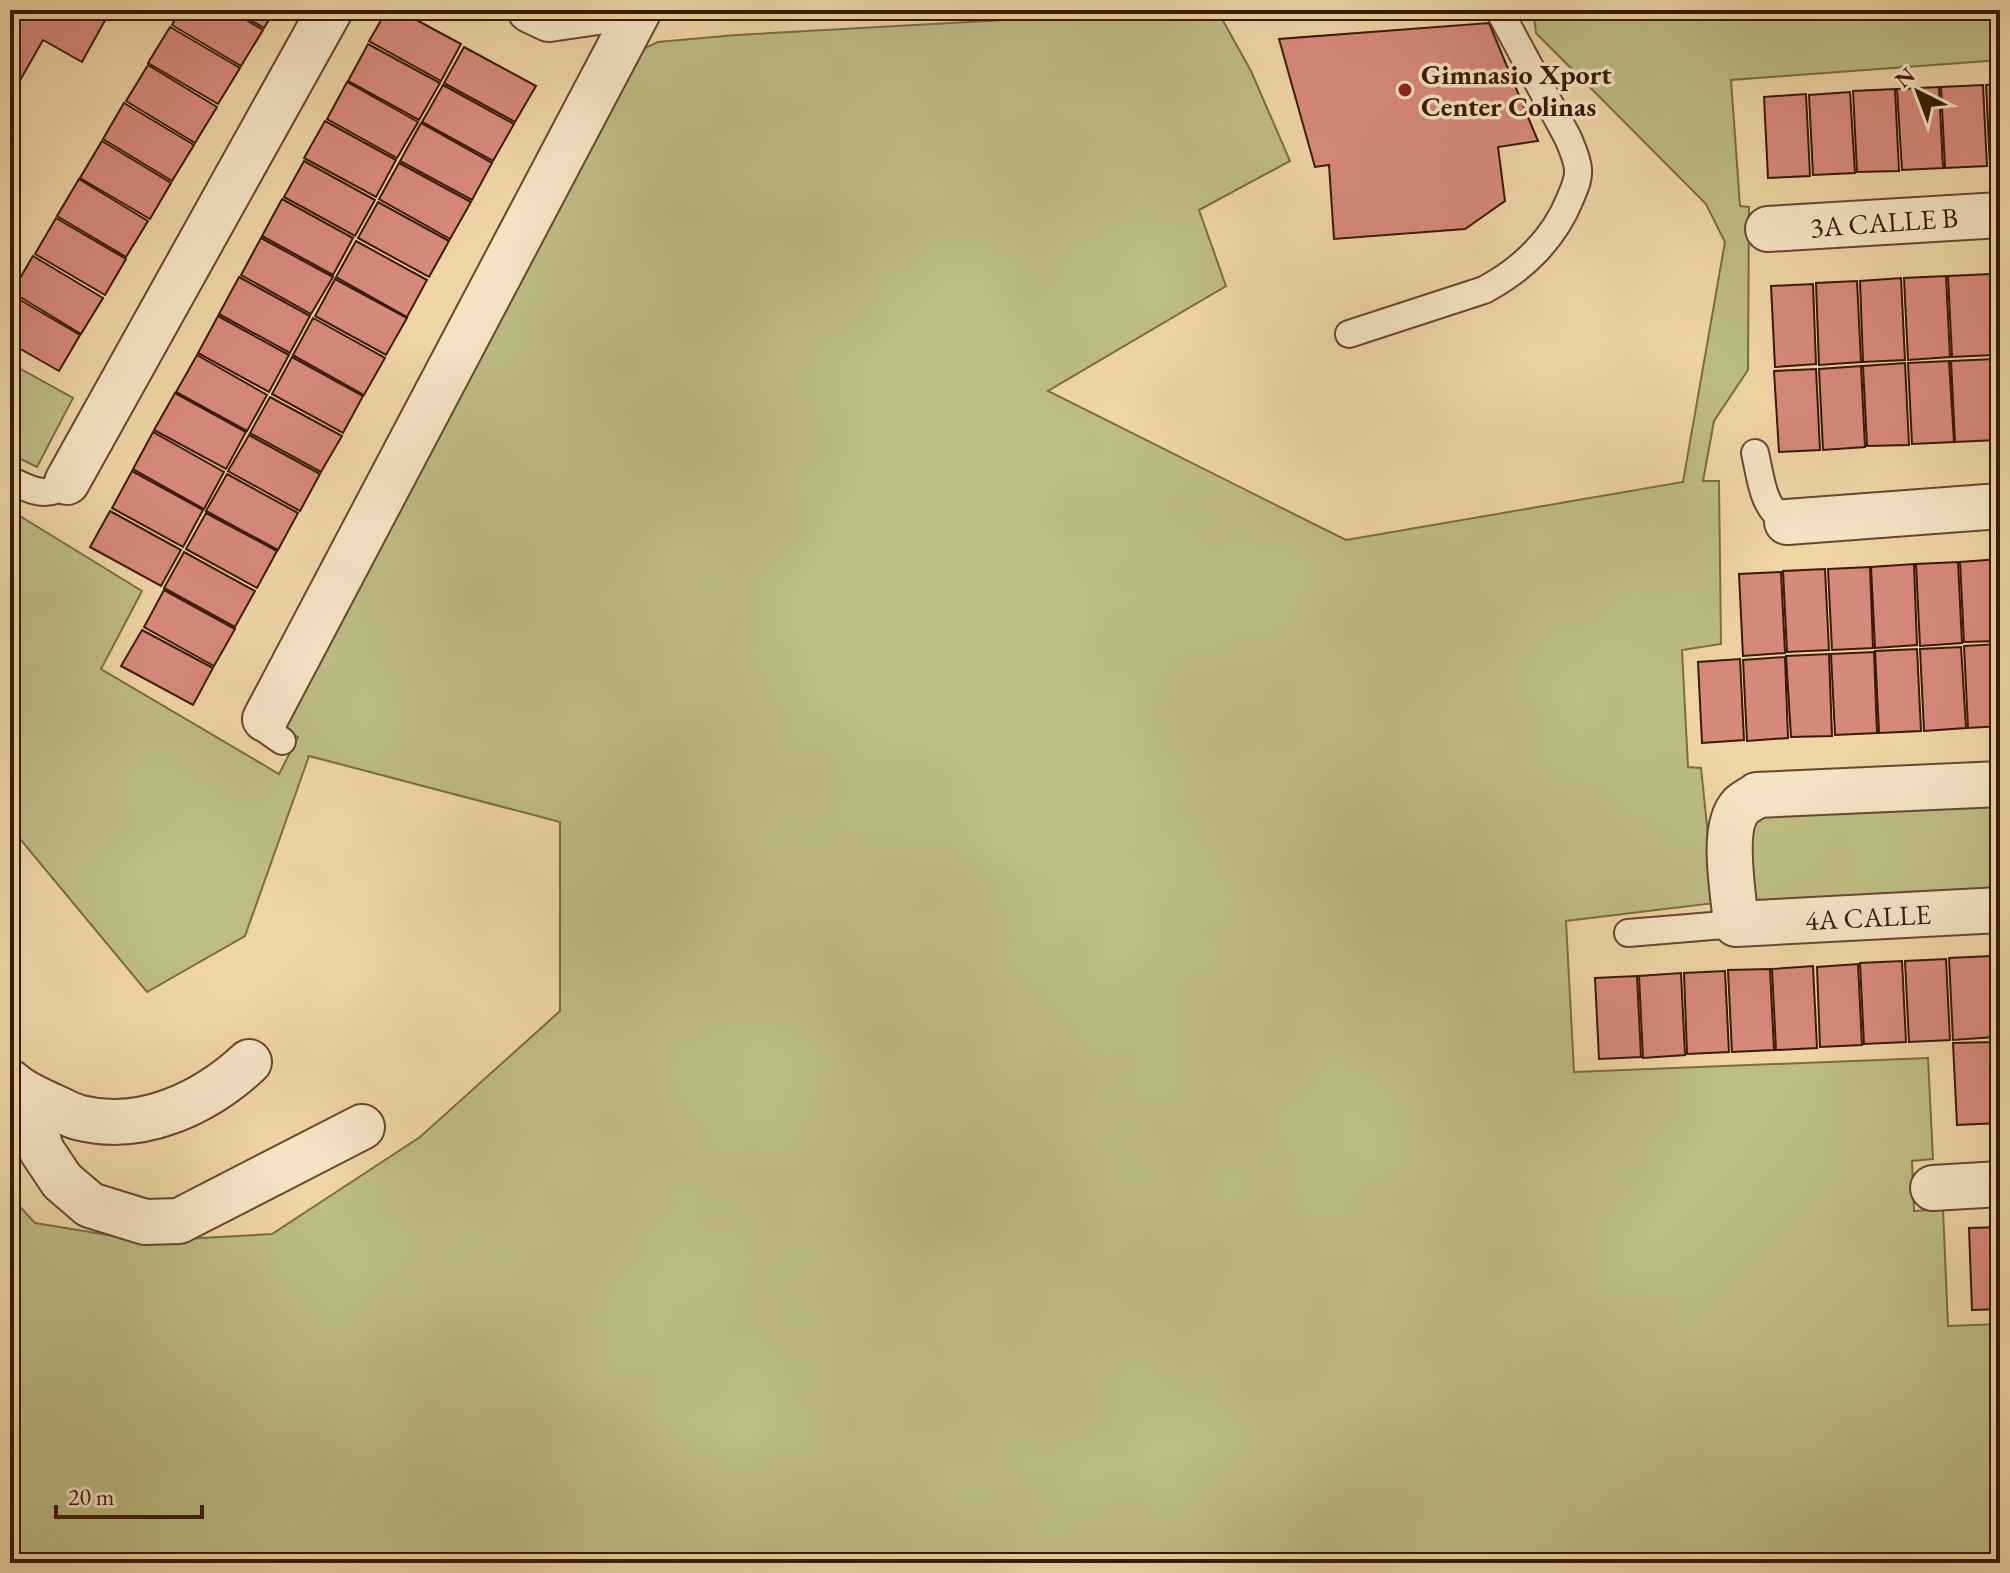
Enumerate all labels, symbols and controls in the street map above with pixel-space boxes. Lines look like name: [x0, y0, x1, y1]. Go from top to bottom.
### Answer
north arrow: [1878, 52, 1958, 132]
place label: Gimnasio Xport Center Colinas: [1421, 56, 1612, 124]
text: N: [1889, 61, 1921, 94]
marker: Gimnasio Xport Center Colinas: [1396, 81, 1414, 99]
street label: 3A CALLE B: [1809, 199, 1959, 245]
street label: 4A CALLE: [1804, 896, 1932, 938]
scale bar: [56, 1469, 202, 1519]
text: 20 m: [68, 1481, 115, 1512]

